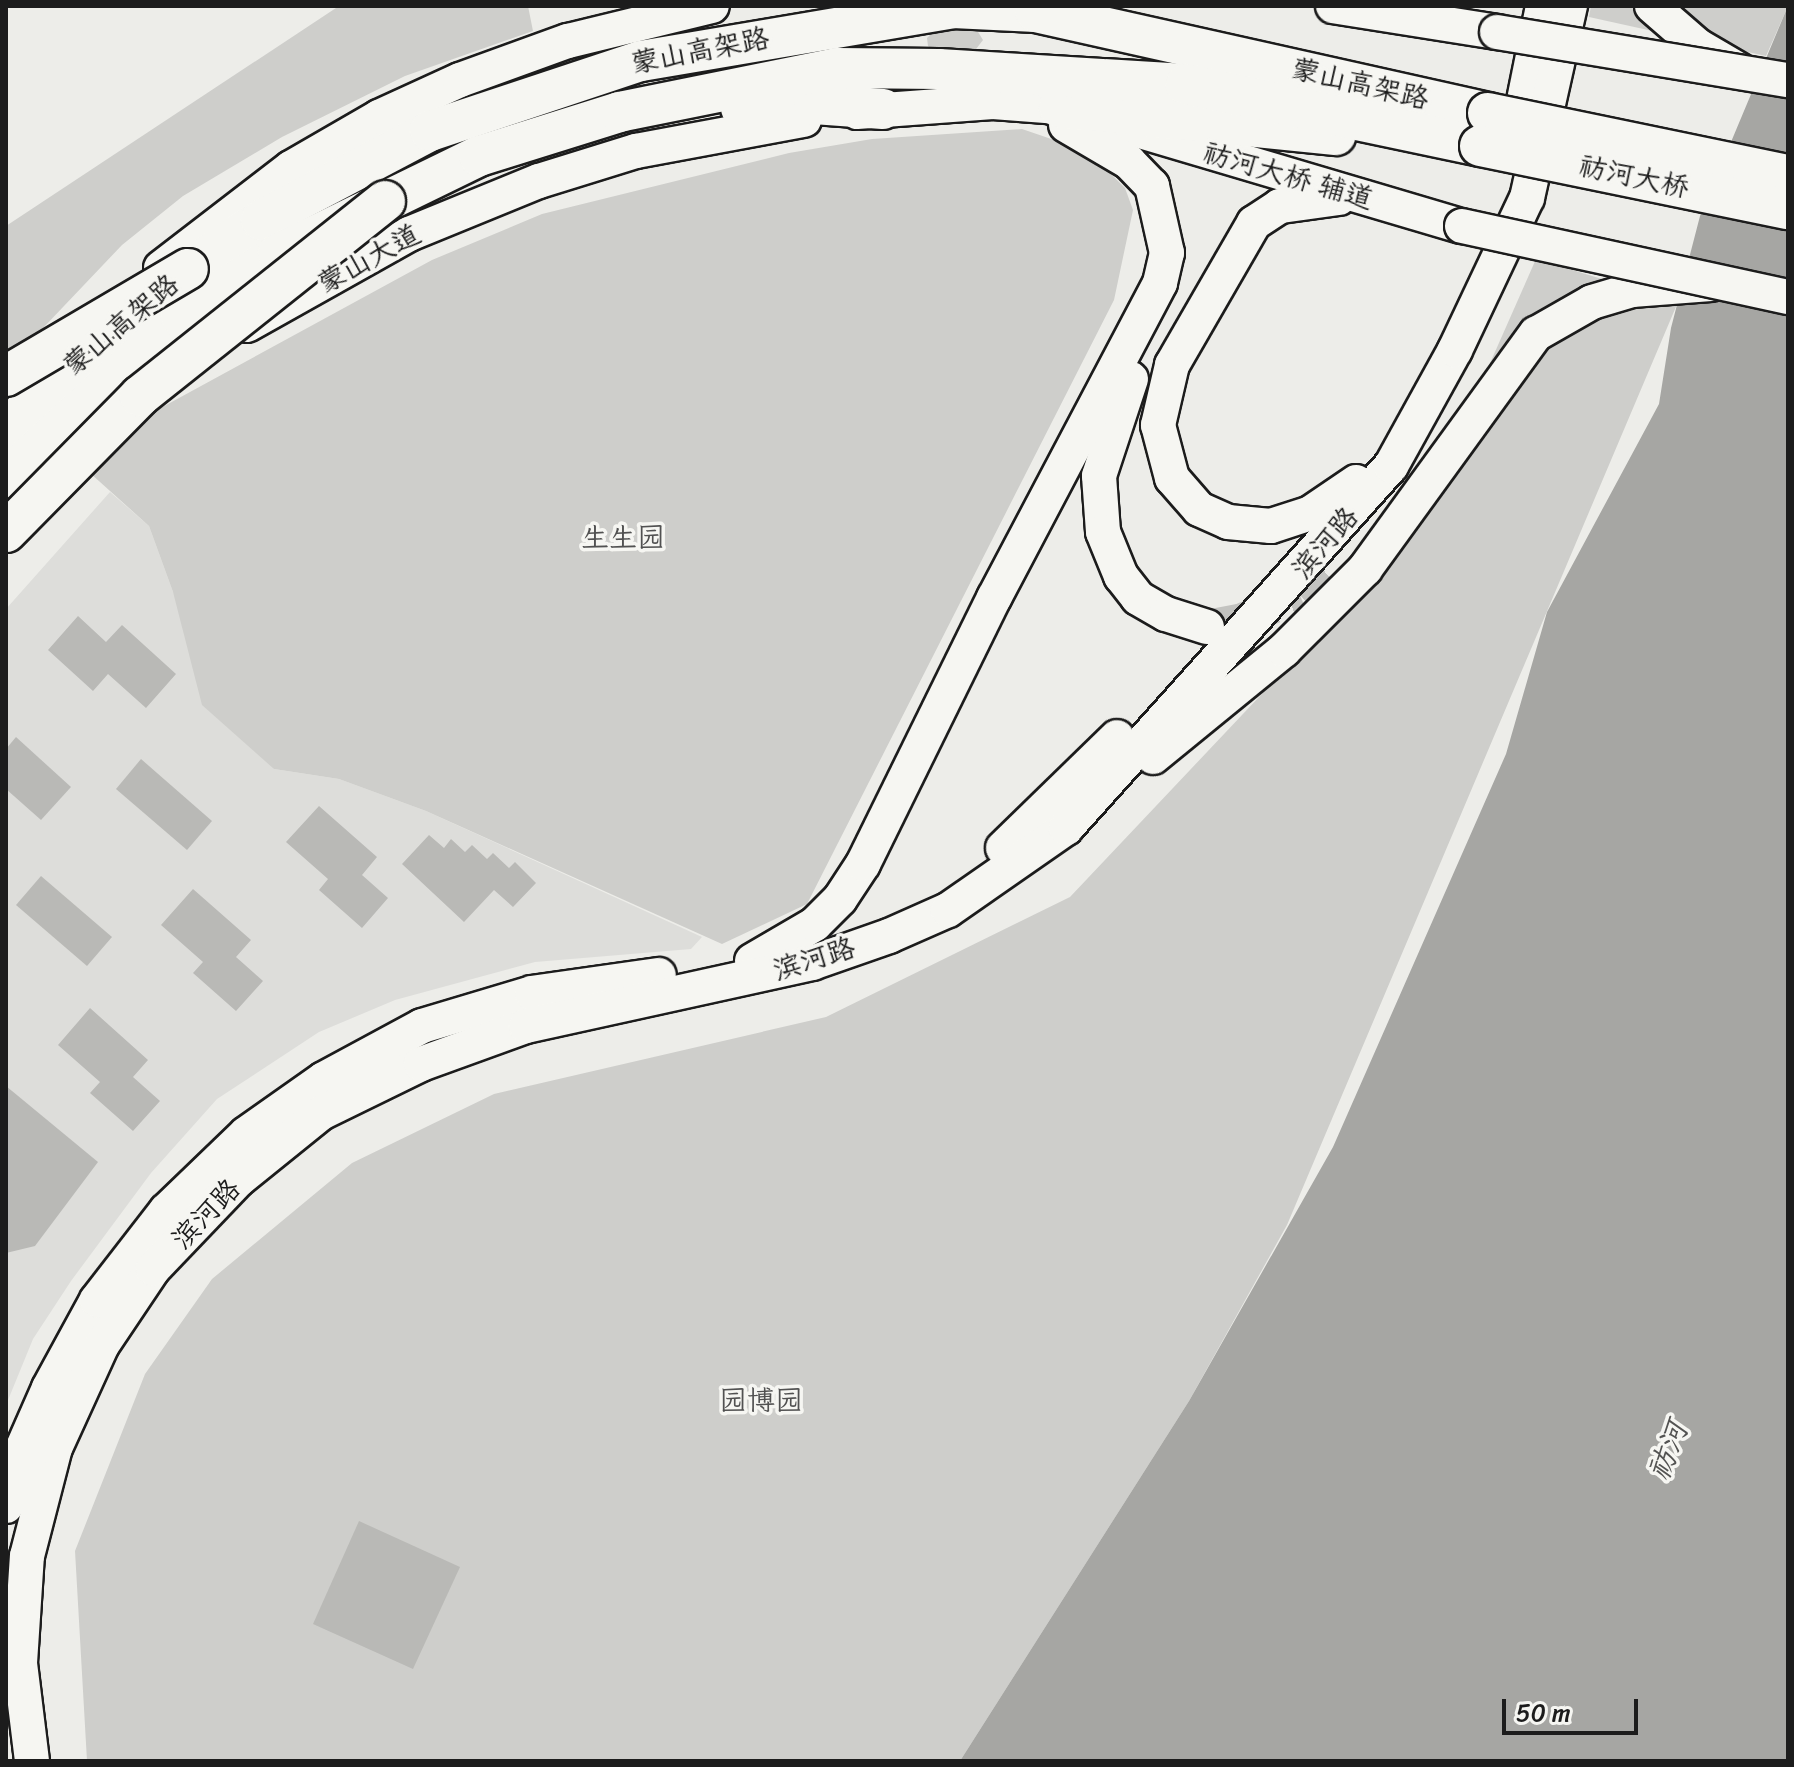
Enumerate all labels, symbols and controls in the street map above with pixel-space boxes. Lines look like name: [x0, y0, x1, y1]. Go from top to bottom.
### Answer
street label: 蒙山高架路: [628, 21, 772, 81]
street label: 蒙山高架路: [1288, 52, 1432, 116]
street label: 祊河大桥 辅道: [1199, 136, 1377, 216]
street label: 祊河大桥: [1576, 149, 1692, 205]
street label: 蒙山大道: [312, 217, 426, 301]
street label: 蒙山高架路: [57, 267, 185, 383]
street label: 滨河路: [1285, 500, 1365, 586]
park label: 生生园: [581, 521, 665, 555]
street label: 滨河路: [769, 931, 859, 987]
street label: 滨河路: [165, 1172, 247, 1256]
park label: 园博园: [719, 1384, 803, 1418]
water label: 祊河: [1640, 1417, 1696, 1485]
scale bar: [1506, 1683, 1642, 1733]
text: 50 m: [1516, 1692, 1571, 1734]

